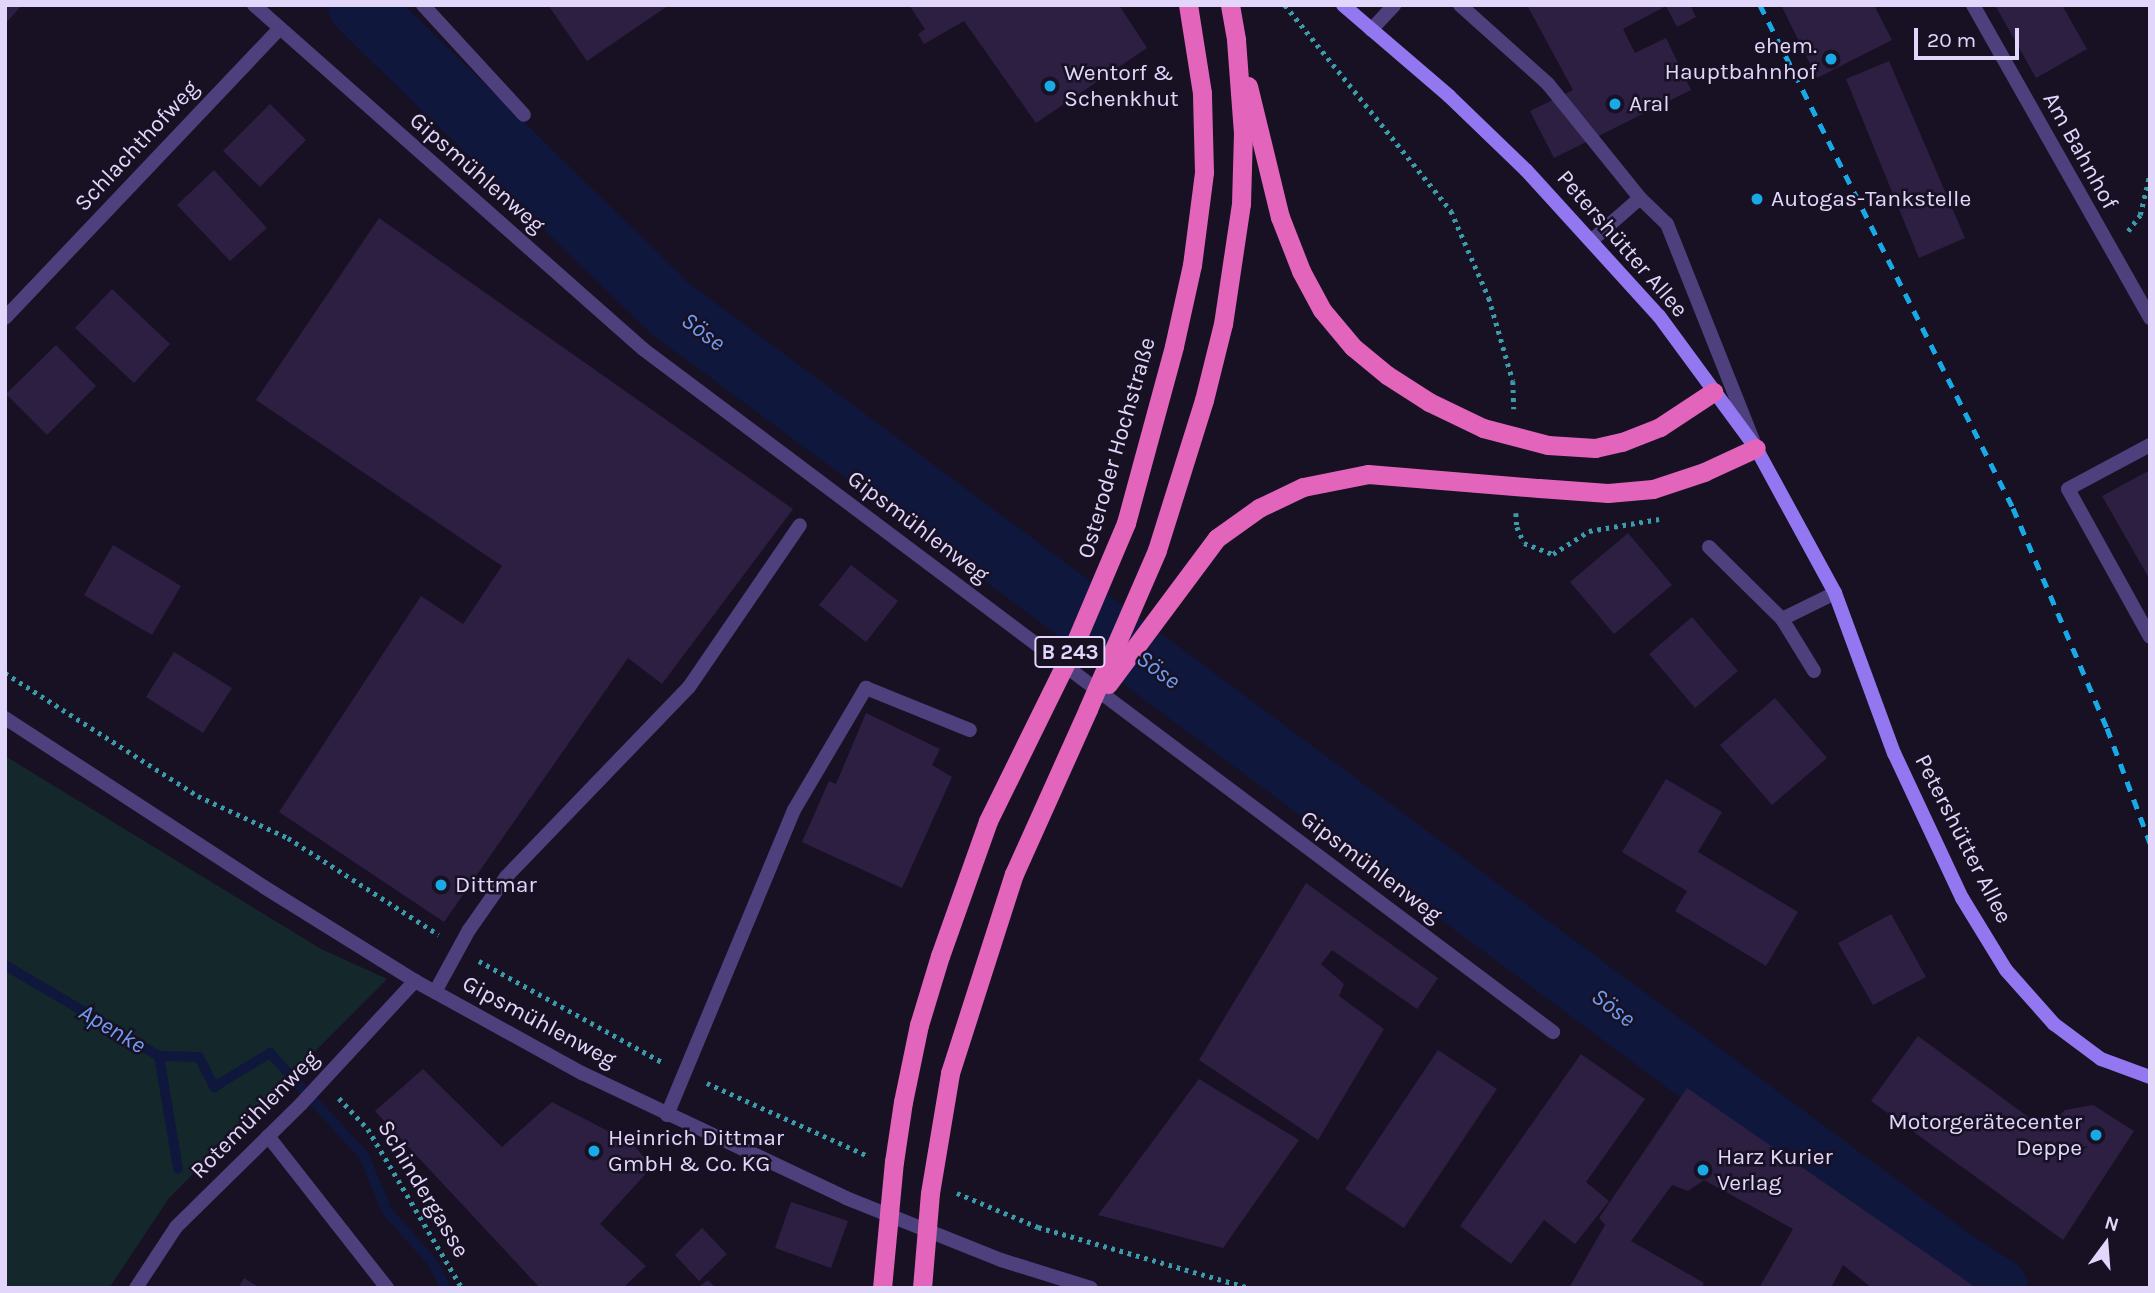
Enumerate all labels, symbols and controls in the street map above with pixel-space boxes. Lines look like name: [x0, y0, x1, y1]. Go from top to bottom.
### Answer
scale bar: [1917, 14, 2022, 58]
text: 20 m: [1927, 28, 1976, 52]
place label: ehem. Hauptbahnhof: [1665, 32, 1817, 86]
marker: ehem. Hauptbahnhof: [1823, 51, 1839, 67]
place label: Wentorf & Schenkhut: [1064, 59, 1179, 113]
street label: Schlachthofweg: [69, 75, 205, 217]
marker: Wentorf & Schenkhut: [1042, 78, 1058, 94]
street label: Am Bahnhof: [2037, 88, 2123, 214]
place label: Aral: [1629, 90, 1670, 118]
marker: Aral: [1607, 96, 1623, 112]
street label: Gipsmühlenweg: [404, 107, 550, 239]
street label: Petershütter Allee: [1551, 165, 1693, 323]
place label: Autogas-Tankstelle: [1771, 185, 1971, 213]
marker: Autogas-Tankstelle: [1749, 191, 1765, 207]
water label: Söse: [675, 306, 731, 358]
street label: Osteroder Hochstraße: [1072, 334, 1162, 562]
street label: Gipsmühlenweg: [842, 465, 994, 589]
road number: B 243: [1033, 634, 1107, 670]
water label: Söse: [1130, 644, 1186, 696]
street label: Petershütter Allee: [1909, 750, 2017, 928]
street label: Gipsmühlenweg: [1295, 805, 1447, 929]
place label: Dittmar: [455, 871, 537, 899]
marker: Dittmar: [433, 877, 449, 893]
street label: Gipsmühlenweg: [457, 970, 621, 1074]
water label: Söse: [1585, 982, 1641, 1034]
water label: Apenke: [73, 998, 151, 1060]
street label: Rotemühlenweg: [185, 1045, 325, 1185]
place label: Motorgerätecenter Deppe: [1888, 1108, 2082, 1162]
street label: Schindergasse: [371, 1115, 475, 1263]
place label: Heinrich Dittmar GmbH & Co. KG: [608, 1124, 784, 1178]
marker: Motorgerätecenter Deppe: [2088, 1127, 2104, 1143]
marker: Heinrich Dittmar GmbH & Co. KG: [586, 1143, 602, 1159]
place label: Harz Kurier Verlag: [1717, 1143, 1833, 1197]
marker: Harz Kurier Verlag: [1695, 1162, 1711, 1178]
north arrow: [2071, 1209, 2141, 1279]
text: N: [2102, 1211, 2121, 1236]

